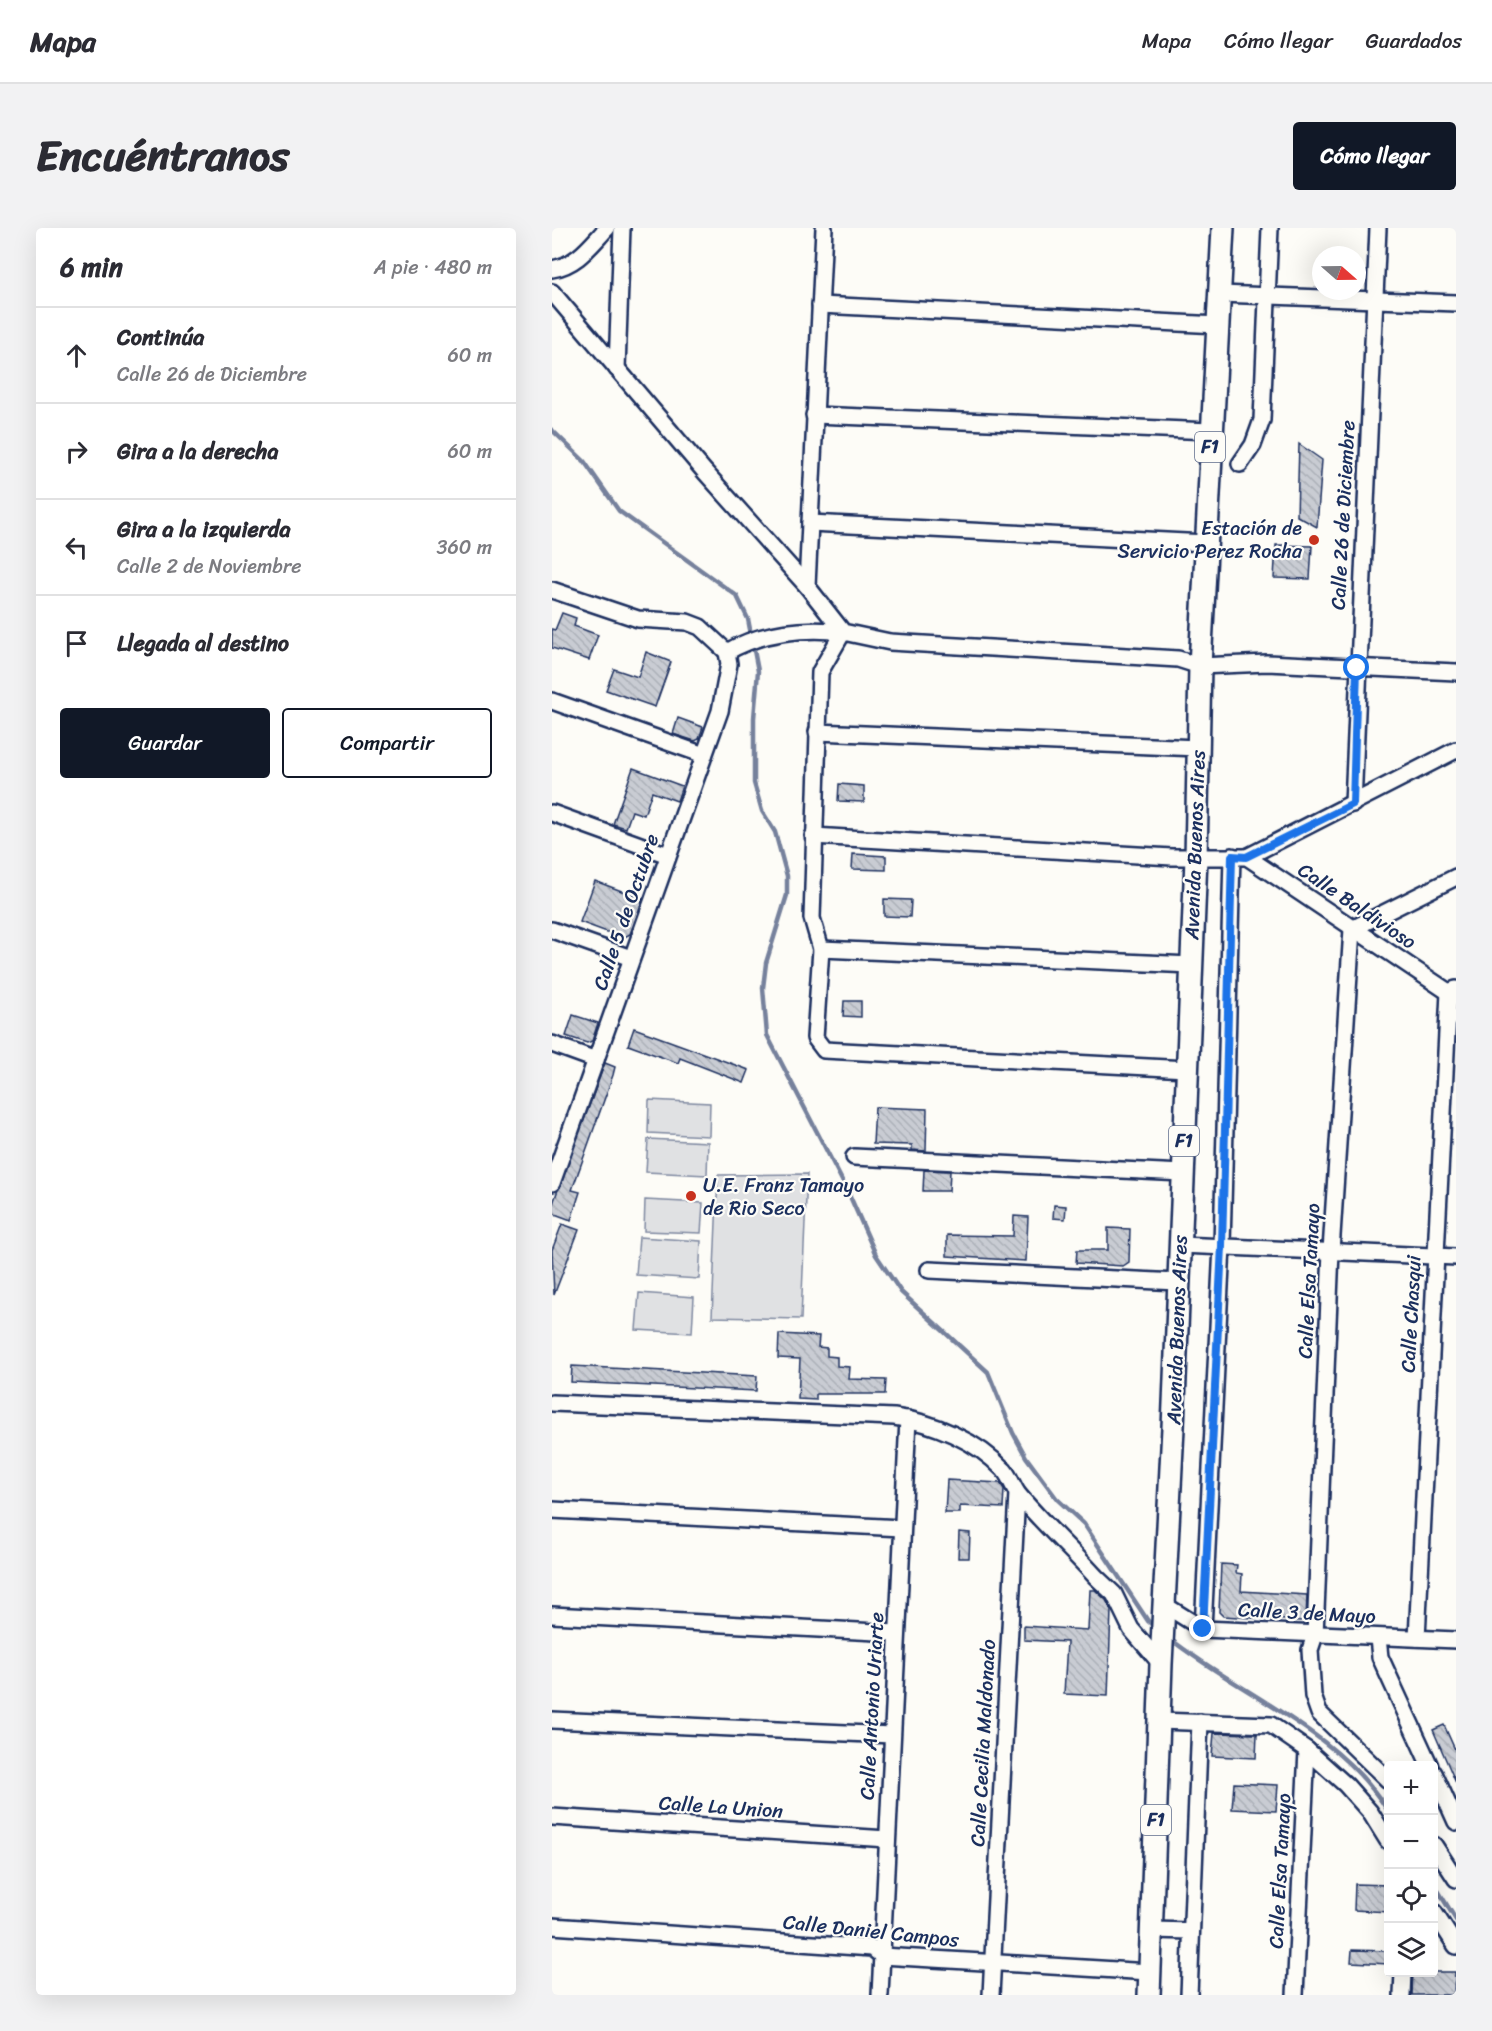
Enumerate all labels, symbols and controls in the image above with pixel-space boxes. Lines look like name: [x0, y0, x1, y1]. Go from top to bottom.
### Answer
text: Mapa: [30, 17, 96, 66]
text: Mapa: [1142, 22, 1191, 60]
text: Cómo llegar: [1224, 22, 1333, 60]
text: Guardados: [1366, 22, 1462, 60]
text: Encuéntranos: [36, 119, 289, 193]
button: Cómo llegar: [1293, 122, 1456, 190]
text: 6 min: [60, 244, 123, 290]
north arrow: [1312, 246, 1366, 300]
text: A pie · 480 m: [374, 250, 492, 285]
text: Continúa: [117, 318, 204, 357]
text: 60 m: [447, 338, 492, 373]
icon: ahead: [60, 339, 93, 372]
text: Calle 26 de Diciembre: [117, 357, 307, 392]
street label: Calle 26 de Diciembre: [1321, 419, 1365, 611]
text: Gira a la derecha: [117, 432, 278, 471]
road number: F1: [1195, 432, 1225, 462]
text: 60 m: [447, 434, 492, 469]
icon: right: [60, 435, 93, 468]
text: Gira a la izquierda: [117, 510, 290, 549]
place label: Estación de Servicio Perez Rocha: [1118, 511, 1303, 569]
text: 360 m: [436, 530, 492, 565]
icon: left: [60, 531, 93, 564]
marker: Estación de Servicio Perez Rocha: [1307, 533, 1321, 547]
text: Calle 2 de Noviembre: [117, 549, 302, 584]
text: Llegada al destino: [117, 624, 289, 663]
icon: arrive: [60, 627, 93, 660]
route start: [1343, 654, 1369, 680]
button: Guardar: [60, 708, 270, 778]
button: Compartir: [282, 708, 492, 778]
street label: Avenida Buenos Aires: [1174, 749, 1216, 941]
street label: Calle 5 de Octubre: [583, 829, 669, 995]
street label: Calle Baldivioso: [1290, 853, 1424, 959]
road number: F1: [1169, 1126, 1199, 1156]
place label: U.E. Franz Tamayo de Rio Seco: [703, 1168, 864, 1226]
marker: U.E. Franz Tamayo de Rio Seco: [684, 1189, 698, 1203]
street label: Calle Elsa Tamayo: [1287, 1202, 1331, 1360]
street label: Avenida Buenos Aires: [1156, 1234, 1198, 1426]
street label: Calle Chasqui: [1390, 1253, 1432, 1374]
street label: Calle 3 de Mayo: [1237, 1592, 1377, 1634]
street label: Calle Antonio Uriarte: [850, 1611, 894, 1801]
route end: [1189, 1615, 1215, 1641]
street label: Calle Cecilia Maldonado: [960, 1638, 1006, 1848]
map controls: [1384, 1761, 1438, 1977]
button: +: [1384, 1761, 1438, 1815]
street label: Calle La Union: [658, 1785, 784, 1829]
street label: Calle Elsa Tamayo: [1258, 1792, 1302, 1950]
road number: F1: [1141, 1805, 1171, 1835]
button: −: [1384, 1815, 1438, 1869]
button: locate: [1384, 1869, 1438, 1923]
street label: Calle Daniel Campos: [781, 1904, 962, 1958]
button: layers: [1384, 1923, 1438, 1977]

